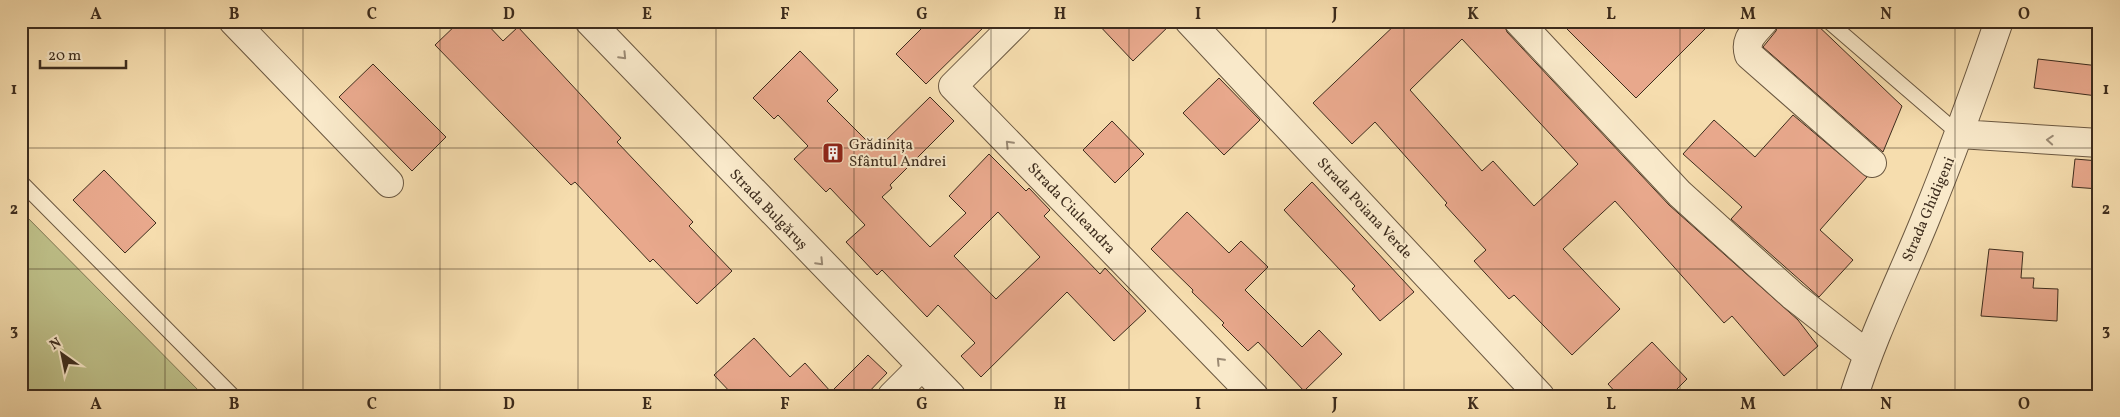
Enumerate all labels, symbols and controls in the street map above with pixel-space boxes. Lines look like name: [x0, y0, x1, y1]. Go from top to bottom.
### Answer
text: A: [90, 4, 102, 26]
text: B: [229, 4, 240, 26]
text: C: [367, 4, 377, 26]
text: D: [503, 4, 515, 26]
text: E: [642, 4, 652, 26]
text: F: [780, 4, 790, 26]
text: G: [916, 4, 928, 26]
text: H: [1054, 4, 1066, 26]
text: I: [1195, 4, 1201, 26]
text: J: [1331, 4, 1338, 26]
text: K: [1467, 4, 1479, 26]
text: L: [1606, 4, 1616, 26]
text: M: [1740, 4, 1756, 26]
text: N: [1880, 4, 1892, 26]
text: O: [2018, 4, 2030, 26]
scale bar: [40, 38, 126, 70]
text: 20 m: [48, 46, 81, 67]
one-way arrow: [617, 51, 626, 60]
text: 1: [11, 79, 17, 101]
text: 1: [2103, 79, 2109, 101]
one-way arrow: [2046, 134, 2054, 145]
place label: Grădinița Sfântul Andrei: [849, 135, 946, 173]
building icon: Grădinița Sfântul Andrei: [821, 141, 845, 165]
one-way arrow: [1006, 141, 1015, 150]
street label: Strada Poiana Verde: [1311, 154, 1416, 264]
street label: Strada Ghidigeni: [1898, 154, 1961, 265]
street label: Strada Ciuleandra: [1022, 159, 1120, 259]
street label: Strada Bulgăruș: [724, 165, 812, 255]
text: 2: [10, 199, 18, 221]
text: 2: [2102, 199, 2110, 221]
one-way arrow: [814, 256, 823, 265]
text: 3: [10, 320, 18, 342]
text: 3: [2102, 320, 2110, 342]
north arrow: [38, 330, 88, 380]
text: N: [46, 334, 65, 355]
one-way arrow: [1217, 358, 1226, 367]
text: A: [90, 394, 102, 416]
text: B: [229, 394, 240, 416]
text: C: [367, 394, 377, 416]
text: D: [503, 394, 515, 416]
text: E: [642, 394, 652, 416]
text: F: [780, 394, 790, 416]
text: G: [916, 394, 928, 416]
text: H: [1054, 394, 1066, 416]
text: I: [1195, 394, 1201, 416]
text: J: [1331, 394, 1338, 416]
text: K: [1467, 394, 1479, 416]
text: L: [1606, 394, 1616, 416]
text: M: [1740, 394, 1756, 416]
text: N: [1880, 394, 1892, 416]
text: O: [2018, 394, 2030, 416]

